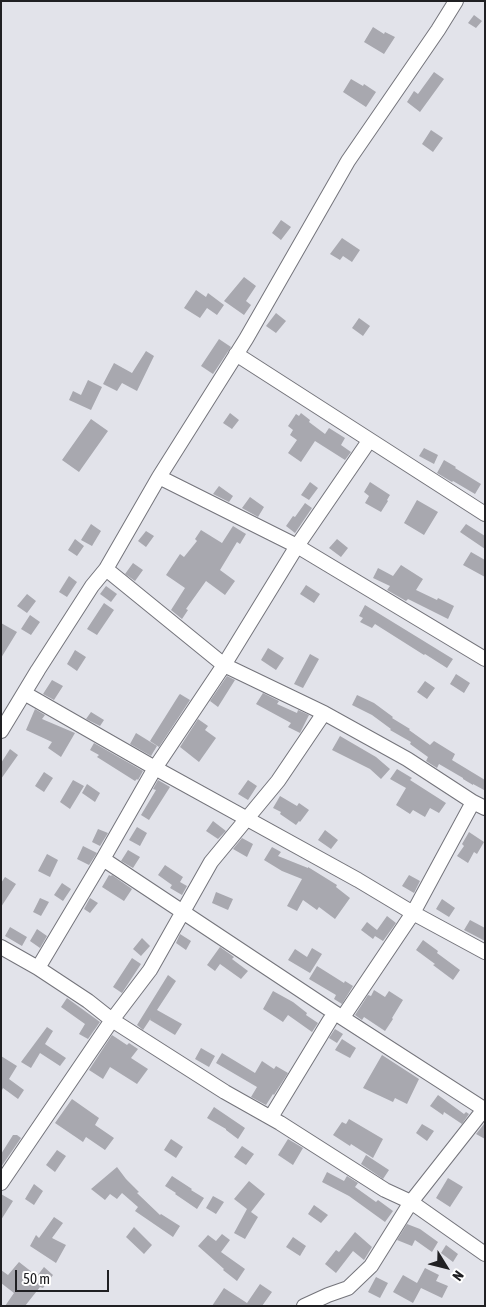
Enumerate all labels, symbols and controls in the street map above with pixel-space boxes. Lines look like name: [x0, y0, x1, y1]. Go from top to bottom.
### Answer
north arrow: [421, 1242, 471, 1292]
scale bar: [18, 1260, 111, 1292]
text: N: [449, 1268, 467, 1284]
text: 50 m: [23, 1270, 50, 1287]

